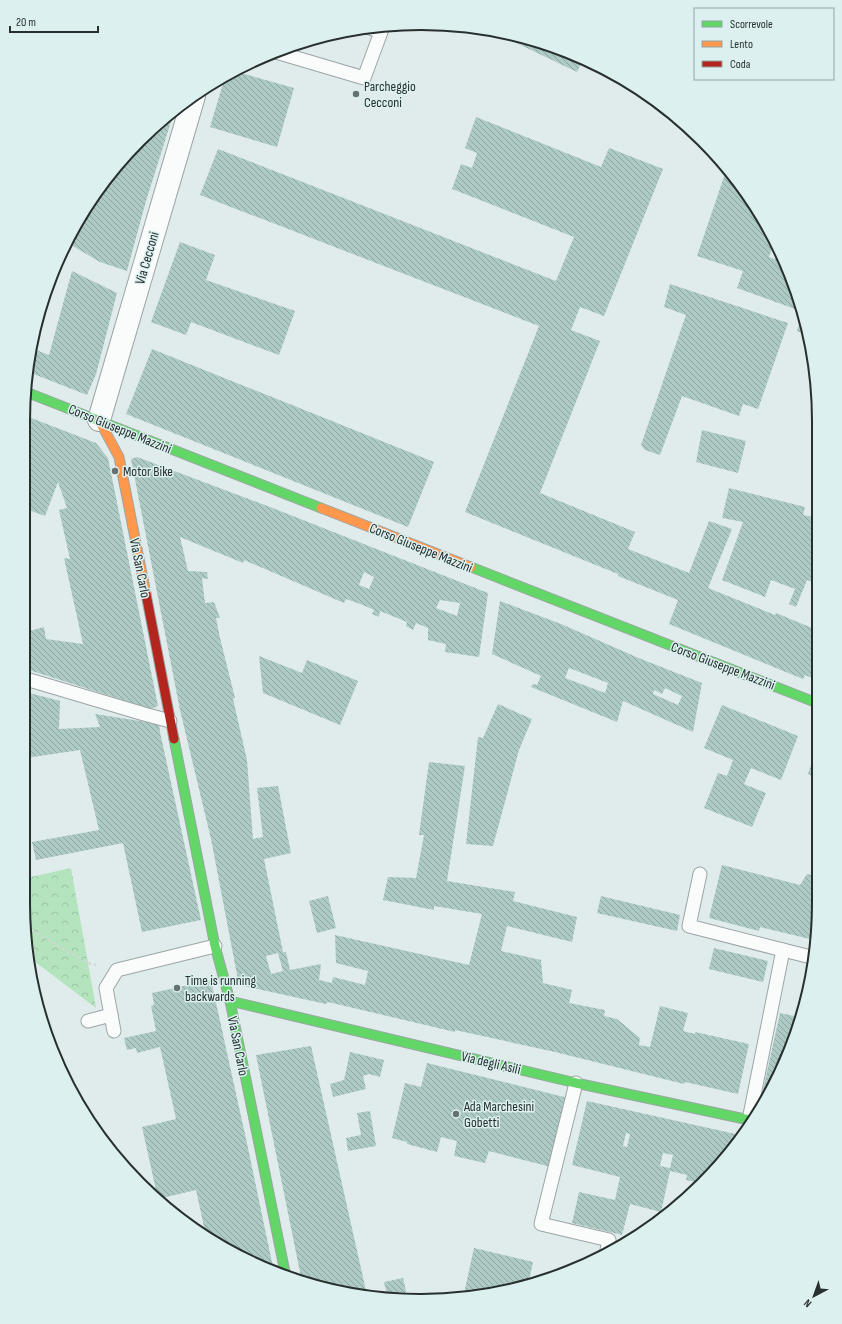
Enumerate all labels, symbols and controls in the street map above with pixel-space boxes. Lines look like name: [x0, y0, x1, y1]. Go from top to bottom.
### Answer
scale bar: [10, 8, 98, 34]
legend: [694, 8, 834, 80]
text: 20 m: [16, 15, 36, 30]
text: Scorrevole: [730, 17, 773, 32]
text: Lento: [730, 37, 753, 52]
text: Coda: [730, 57, 751, 72]
place label: Parcheggio Cecconi: [364, 78, 416, 111]
marker: Parcheggio Cecconi: [351, 89, 361, 99]
street label: Via Cecconi: [131, 230, 163, 286]
street label: Corso Giuseppe Mazzini: [66, 401, 174, 457]
place label: Motor Bike: [123, 463, 173, 480]
marker: Motor Bike: [110, 466, 120, 476]
street label: Corso Giuseppe Mazzini: [367, 520, 475, 576]
street label: Via San Carlo: [126, 537, 154, 599]
street label: Corso Giuseppe Mazzini: [669, 638, 777, 694]
place label: Time is running backwards: [185, 972, 256, 1005]
marker: Time is running backwards: [172, 983, 182, 993]
street label: Via San Carlo: [224, 1015, 252, 1077]
street label: Via degli Asili: [460, 1048, 522, 1078]
place label: Ada Marchesini Gobetti: [463, 1098, 534, 1131]
marker: Ada Marchesini Gobetti: [451, 1109, 461, 1119]
north arrow: [794, 1276, 834, 1316]
text: N: [801, 1296, 814, 1310]

